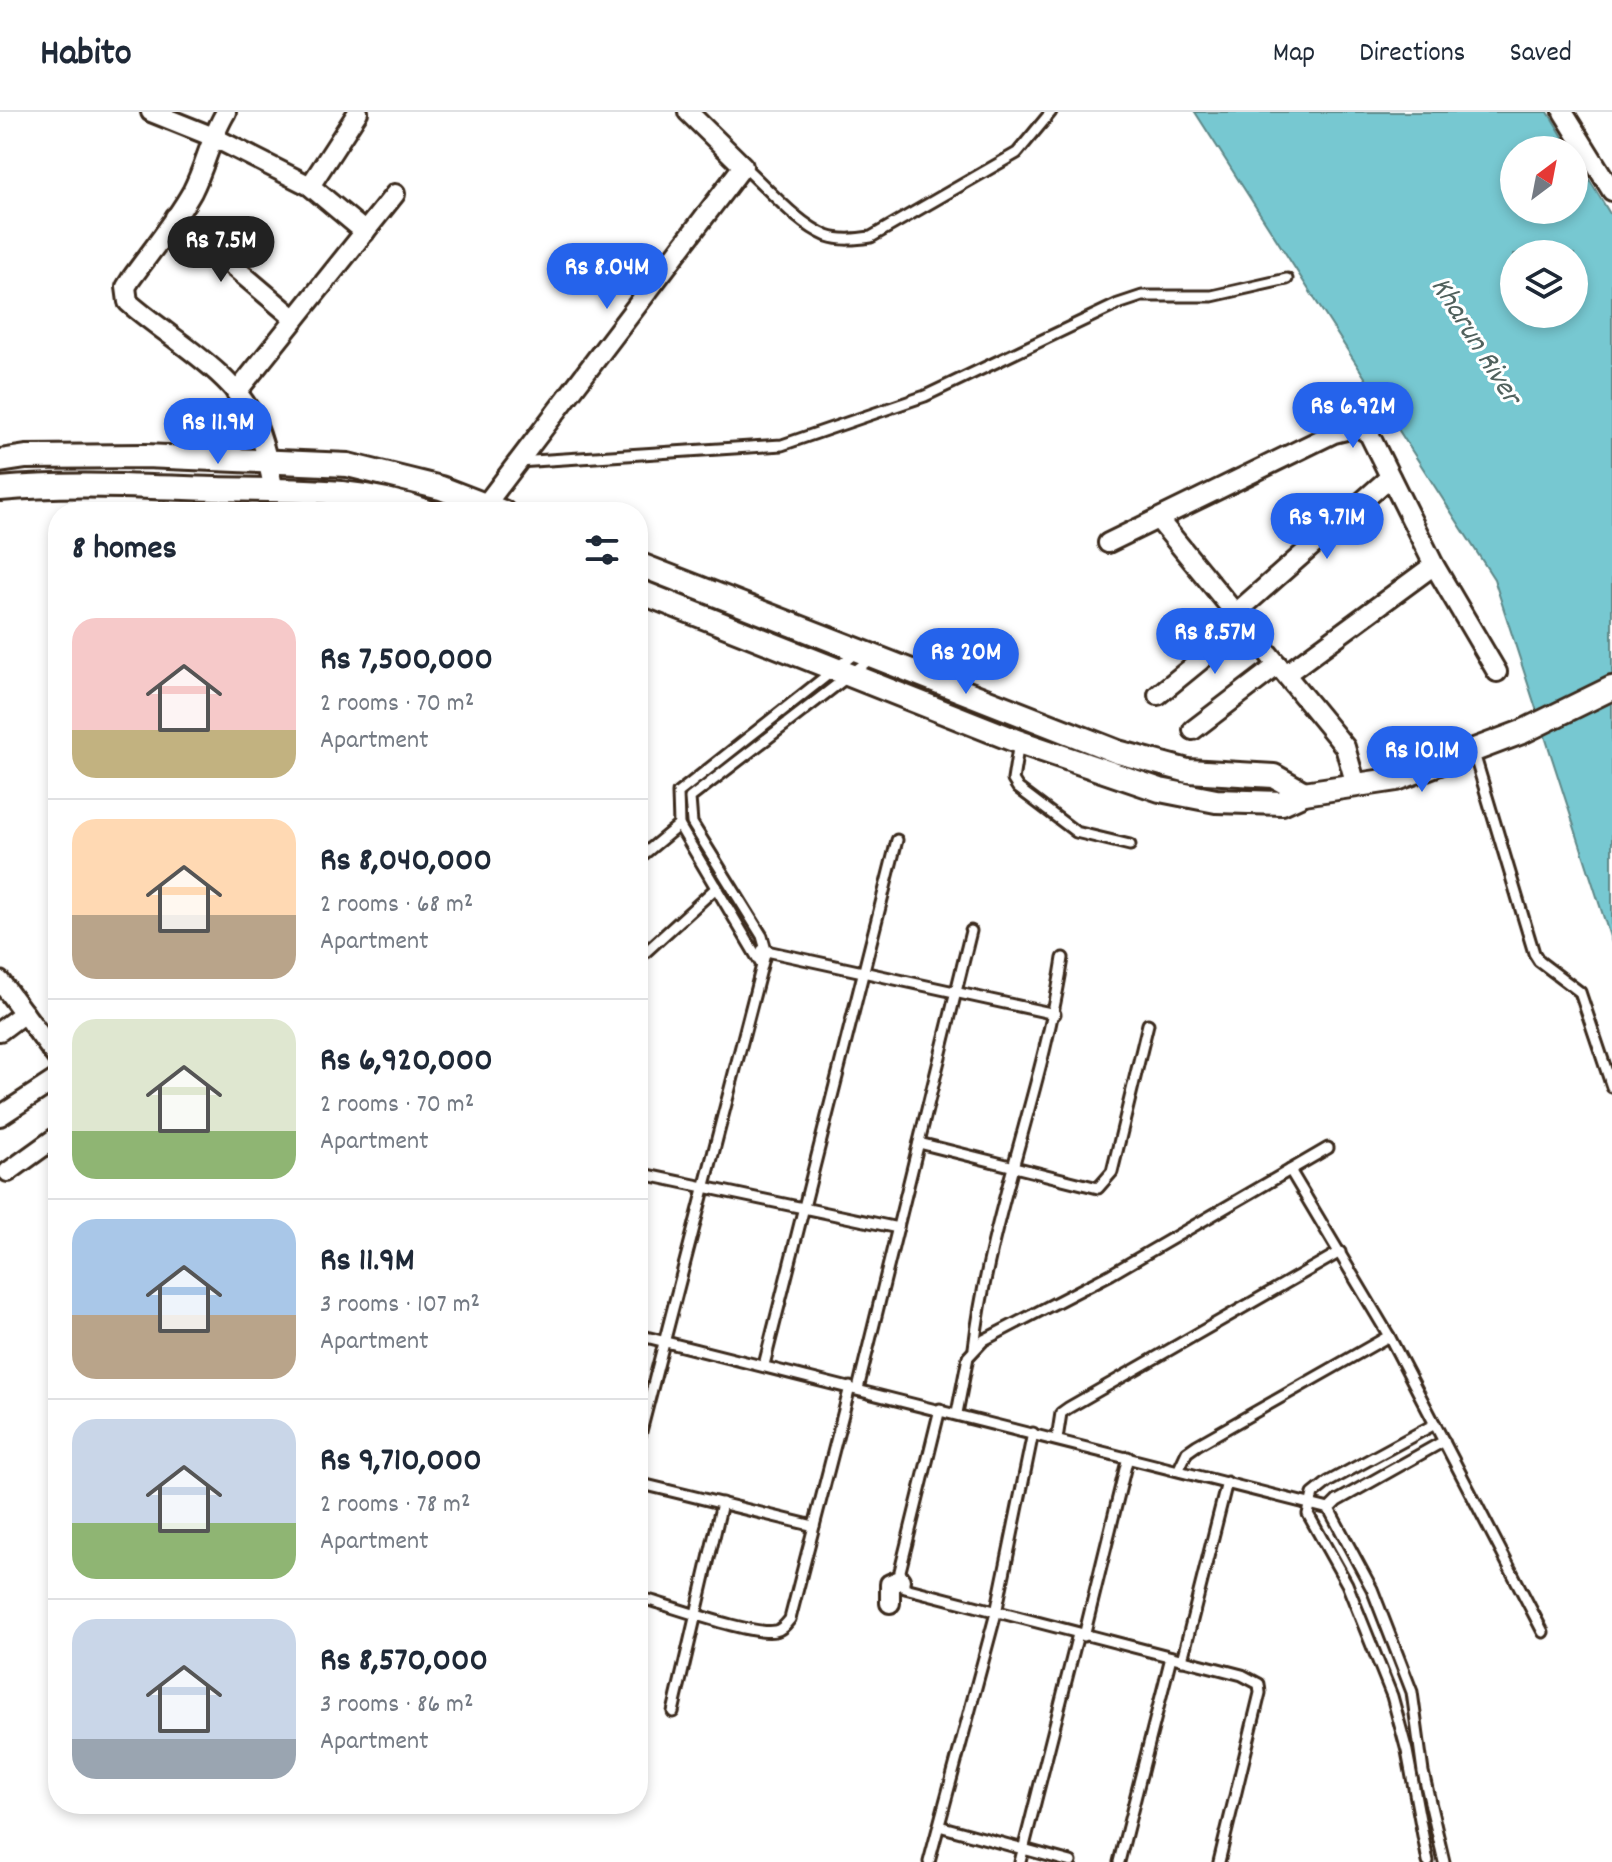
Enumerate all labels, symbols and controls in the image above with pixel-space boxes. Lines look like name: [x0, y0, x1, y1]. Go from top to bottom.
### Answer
text: Habito: [40, 28, 132, 83]
text: Map: [1273, 35, 1315, 75]
text: Directions: [1359, 35, 1465, 75]
text: Saved: [1509, 35, 1572, 75]
north arrow: [1500, 136, 1588, 224]
map controls: [1500, 136, 1588, 328]
pin: Rs 7.5M: [147, 216, 295, 284]
text: Rs 7.5M: [185, 223, 257, 260]
button: layers: [1500, 240, 1588, 328]
pin: Rs 8.04M: [524, 243, 690, 311]
text: Rs 8.04M: [565, 250, 649, 287]
water label: Kharun River: [1418, 270, 1532, 417]
pin: Rs 6.92M: [1270, 382, 1436, 450]
text: Rs 6.92M: [1310, 389, 1396, 426]
pin: Rs 11.9M: [135, 398, 301, 466]
text: Rs 11.9M: [182, 405, 254, 442]
pin: Rs 9.71M: [1244, 493, 1410, 561]
text: Rs 9.71M: [1289, 500, 1365, 537]
text: 8 homes: [72, 526, 177, 575]
icon: filters: [580, 528, 624, 572]
pin: Rs 8.57M: [1132, 608, 1298, 676]
text: Rs 8.57M: [1174, 615, 1256, 652]
pin: Rs 20M: [901, 628, 1031, 696]
text: Rs 20M: [931, 635, 1001, 672]
text: Rs 7,500,000: [320, 637, 493, 686]
icon: home: [136, 650, 232, 746]
text: 2 rooms · 70 m²: [320, 686, 474, 723]
text: Apartment: [320, 723, 429, 760]
pin: Rs 10.1M: [1339, 726, 1505, 794]
text: Rs 10.1M: [1385, 733, 1459, 770]
text: Rs 8,040,000: [320, 838, 492, 887]
icon: home: [136, 851, 232, 947]
text: 2 rooms · 68 m²: [320, 887, 473, 924]
text: Apartment: [320, 924, 429, 961]
text: Rs 6,920,000: [320, 1038, 493, 1087]
icon: home: [136, 1051, 232, 1147]
text: 2 rooms · 70 m²: [320, 1087, 474, 1124]
text: Apartment: [320, 1124, 429, 1161]
text: Rs 11.9M: [320, 1238, 415, 1287]
icon: home: [136, 1251, 232, 1347]
text: 3 rooms · 107 m²: [320, 1287, 480, 1324]
text: Apartment: [320, 1324, 429, 1361]
text: Rs 9,710,000: [320, 1438, 482, 1487]
icon: home: [136, 1451, 232, 1547]
text: 2 rooms · 78 m²: [320, 1487, 470, 1524]
text: Apartment: [320, 1524, 429, 1561]
text: Rs 8,570,000: [320, 1638, 488, 1687]
icon: home: [136, 1651, 232, 1747]
text: 3 rooms · 86 m²: [320, 1687, 473, 1724]
text: Apartment: [320, 1724, 429, 1761]

